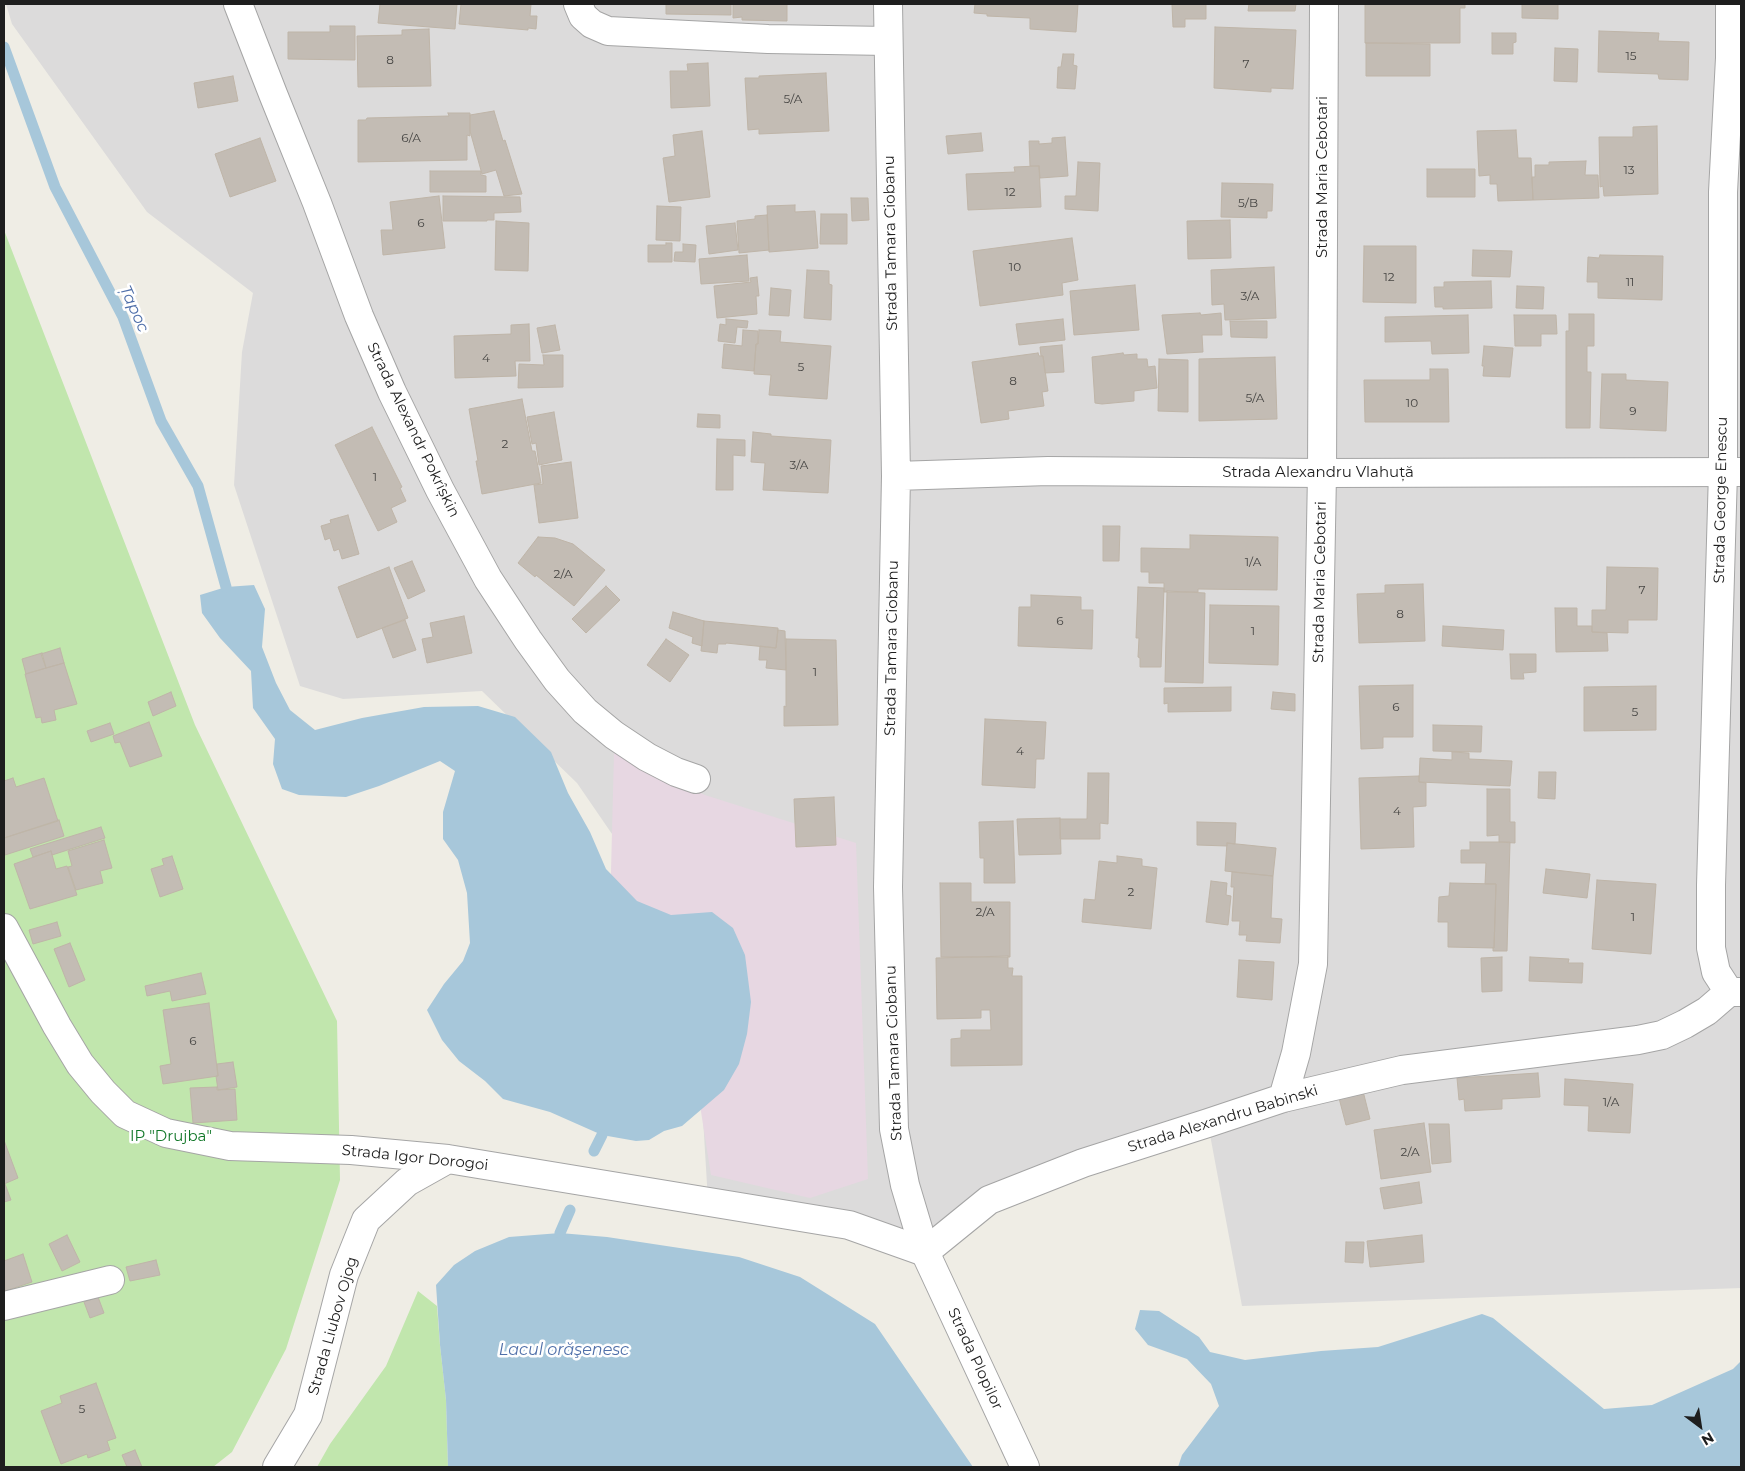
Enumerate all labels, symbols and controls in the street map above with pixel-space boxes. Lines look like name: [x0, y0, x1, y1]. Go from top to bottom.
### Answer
house number: 15: [1625, 49, 1637, 63]
house number: 8: [386, 53, 394, 67]
house number: 7: [1242, 57, 1250, 71]
house number: 5/A: [784, 92, 802, 106]
street label: Strada Maria Cebotari: [1314, 96, 1332, 258]
house number: 6/A: [401, 131, 421, 145]
street label: Strada Tamara Ciobanu: [880, 155, 902, 331]
house number: 13: [1623, 163, 1635, 177]
house number: 12: [1004, 185, 1016, 199]
house number: 5/B: [1238, 196, 1258, 210]
house number: 6: [417, 216, 425, 230]
house number: 10: [1009, 260, 1021, 274]
house number: 12: [1383, 270, 1395, 284]
house number: 11: [1626, 275, 1634, 289]
water label: Țapoc: [115, 283, 153, 335]
house number: 3/A: [1241, 289, 1259, 303]
street label: Strada Alexandr Pokrîșkin: [363, 340, 463, 520]
house number: 4: [482, 351, 490, 365]
house number: 5: [798, 360, 804, 374]
house number: 8: [1009, 374, 1017, 388]
house number: 5/A: [1246, 391, 1264, 405]
house number: 10: [1406, 396, 1418, 410]
house number: 9: [1629, 404, 1637, 418]
street label: Strada George Enescu: [1711, 416, 1731, 584]
house number: 2: [502, 437, 508, 451]
house number: 3/A: [790, 458, 808, 472]
street label: Strada Аlexandru Vlahuță: [1222, 464, 1414, 482]
house number: 1: [373, 470, 377, 484]
street label: Strada Maria Cebotari: [1310, 501, 1330, 663]
house number: 1/A: [1245, 555, 1261, 569]
street label: Strada Tamara Ciobanu: [881, 560, 903, 736]
house number: 2/A: [553, 567, 573, 581]
house number: 7: [1638, 583, 1646, 597]
house number: 8: [1396, 607, 1404, 621]
house number: 6: [1056, 614, 1064, 628]
house number: 1: [1251, 624, 1255, 638]
house number: 1: [813, 665, 817, 679]
house number: 6: [1392, 700, 1400, 714]
house number: 5: [1632, 705, 1638, 719]
house number: 4: [1016, 744, 1024, 758]
house number: 4: [1393, 804, 1401, 818]
house number: 2: [1128, 885, 1134, 899]
house number: 2/A: [975, 905, 995, 919]
house number: 1: [1631, 910, 1635, 924]
street label: Strada Tamara Ciobanu: [882, 965, 906, 1141]
house number: 6: [189, 1034, 197, 1048]
street label: Strada Alexandru Babinski: [1126, 1081, 1320, 1157]
house number: 1/A: [1603, 1095, 1619, 1109]
park label: IP "Drujba": [130, 1128, 212, 1146]
street label: Strada Igor Dorogoi: [341, 1141, 489, 1175]
house number: 2/A: [1400, 1145, 1420, 1159]
street label: Strada Liubov Ojog: [305, 1255, 361, 1397]
street label: Strada Plopilor: [944, 1305, 1006, 1413]
water label: Lacul orăşenesc: [499, 1340, 629, 1360]
north arrow: [1675, 1401, 1725, 1451]
house number: 5: [79, 1402, 85, 1416]
text: N: [1698, 1428, 1717, 1449]

